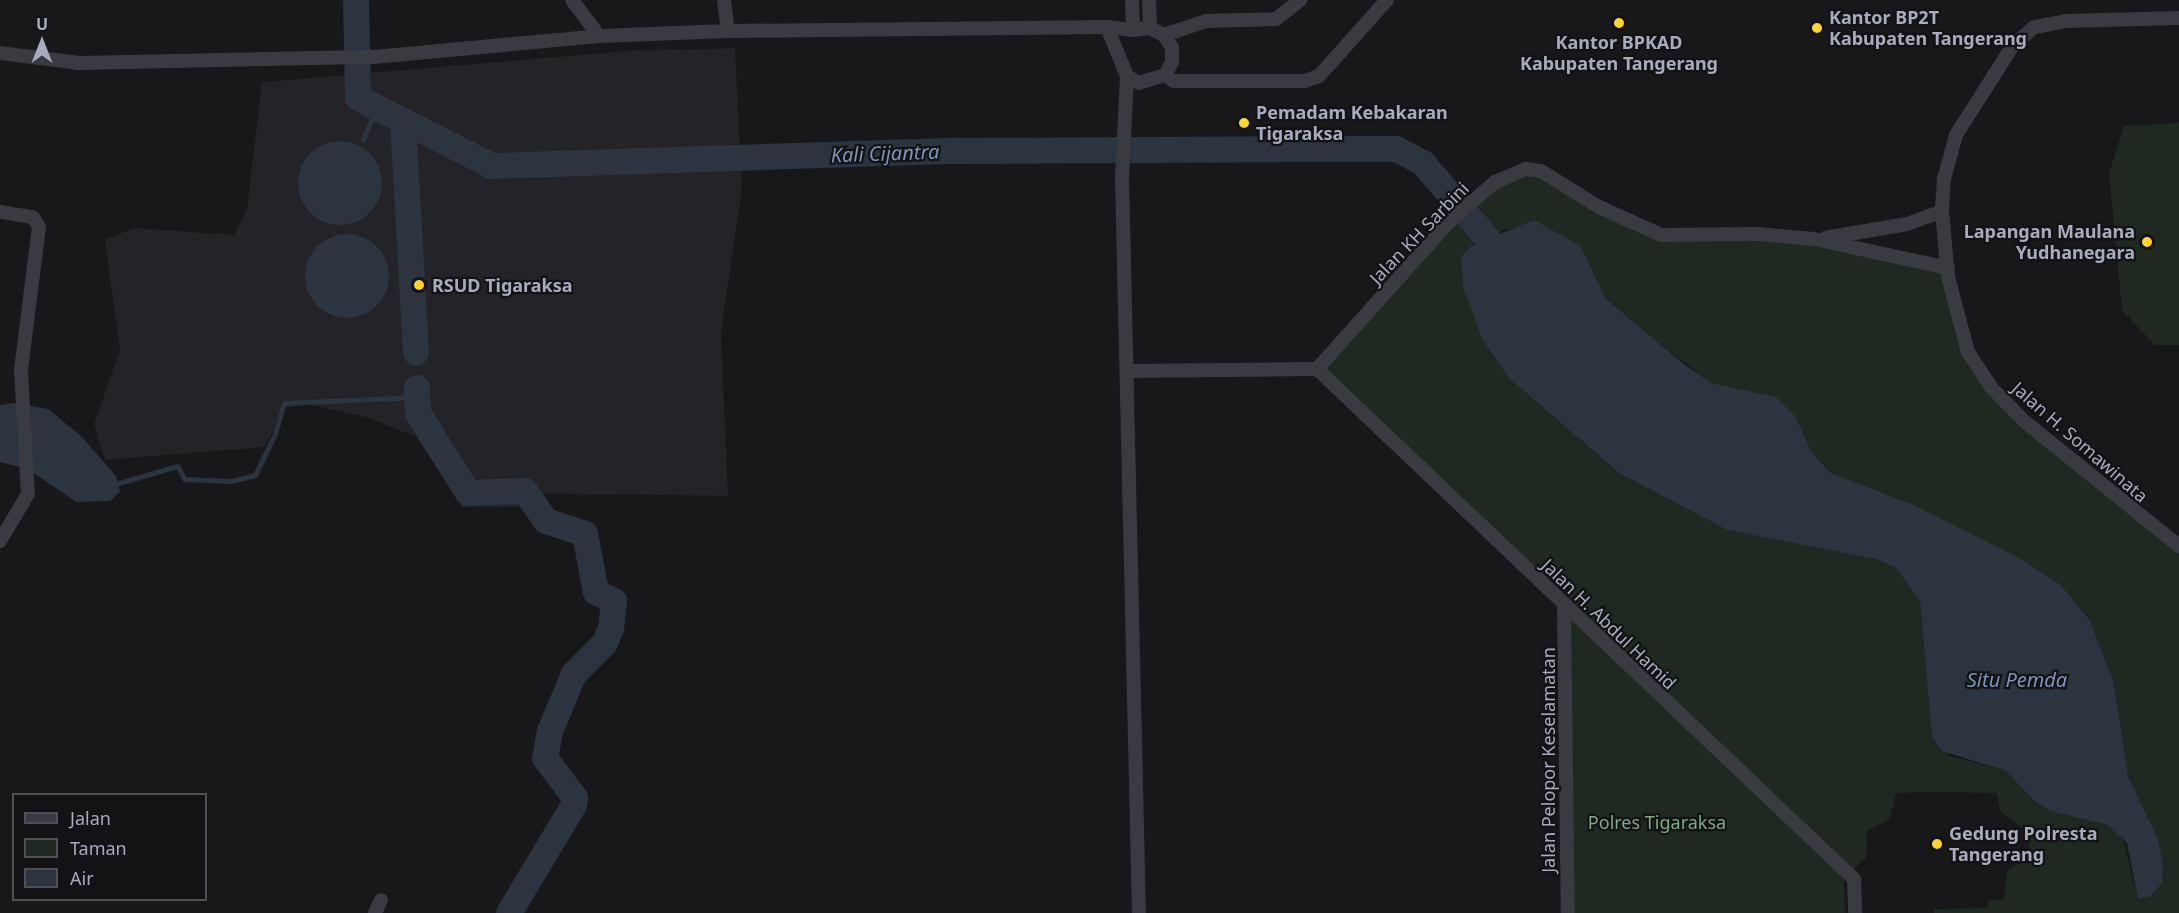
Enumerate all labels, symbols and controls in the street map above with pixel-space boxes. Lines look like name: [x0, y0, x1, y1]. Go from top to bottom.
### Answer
place label: Kantor BP2T Kabupaten Tangerang: [1829, 7, 2027, 50]
north arrow: [12, 12, 72, 72]
text: U: [36, 13, 48, 35]
marker: Kantor BPKAD Kabupaten Tangerang: [1612, 16, 1626, 30]
marker: Kantor BP2T Kabupaten Tangerang: [1810, 21, 1824, 35]
place label: Kantor BPKAD Kabupaten Tangerang: [1520, 32, 1718, 74]
place label: Pemadam Kebakaran Tigaraksa: [1256, 102, 1448, 144]
marker: Pemadam Kebakaran Tigaraksa: [1237, 116, 1251, 130]
water label: Kali Cijantra: [830, 139, 940, 167]
street label: Jalan KH Sarbini: [1365, 177, 1473, 289]
place label: Lapangan Maulana Yudhanegara: [1964, 221, 2135, 264]
marker: Lapangan Maulana Yudhanegara: [2140, 235, 2154, 249]
place label: RSUD Tigaraksa: [432, 274, 573, 296]
marker: RSUD Tigaraksa: [410, 276, 428, 294]
street label: Jalan H. Somawinata: [2008, 377, 2152, 507]
street label: Jalan H. Abdul Hamid: [1537, 554, 1681, 694]
street label: Jalan Pelopor Keselamatan: [1537, 647, 1559, 873]
water label: Situ Pemda: [1967, 667, 2067, 691]
legend: [12, 793, 207, 901]
text: Jalan: [70, 806, 111, 830]
park label: Polres Tigaraksa: [1588, 811, 1726, 833]
place label: Gedung Polresta Tangerang: [1949, 823, 2097, 866]
text: Taman: [70, 836, 127, 860]
marker: Gedung Polresta Tangerang: [1930, 837, 1944, 851]
text: Air: [70, 866, 94, 890]

